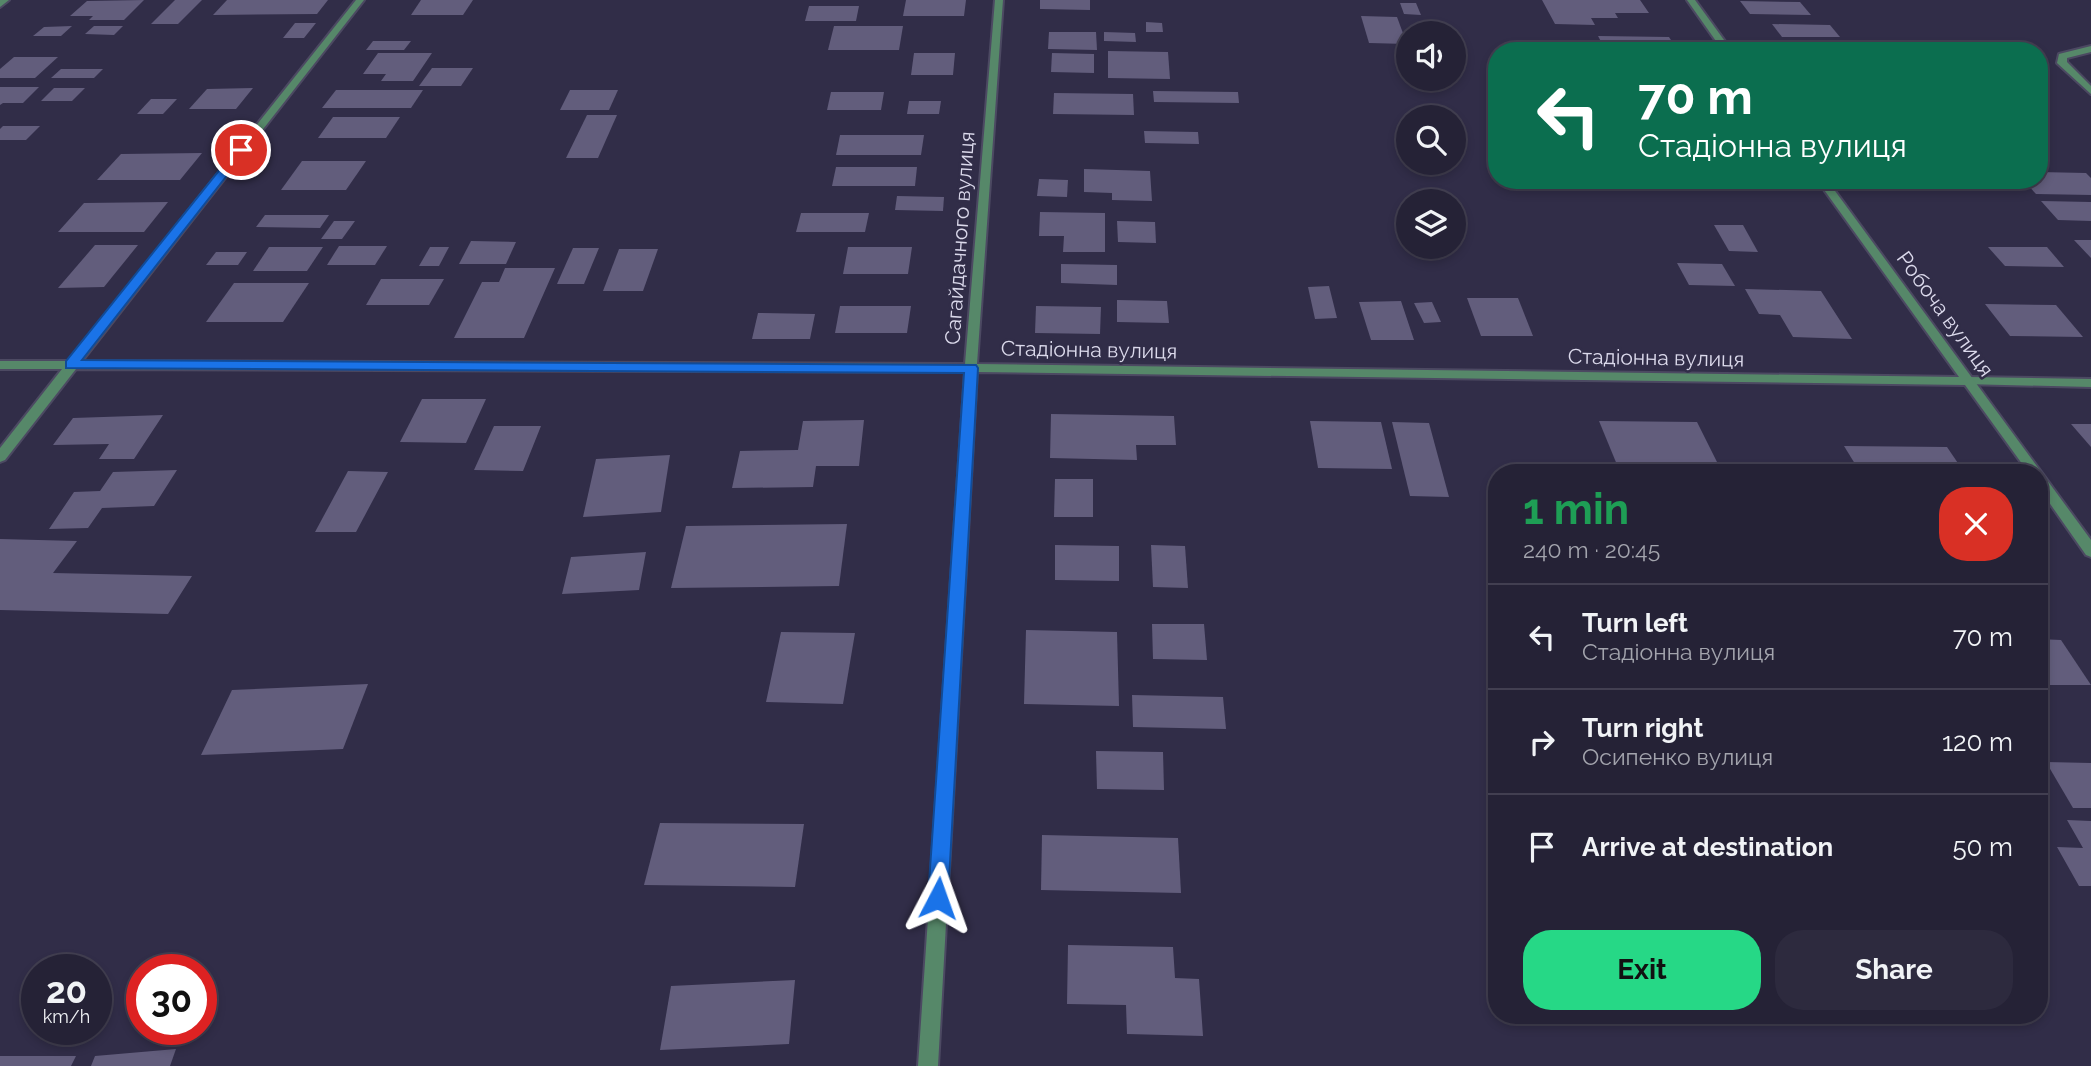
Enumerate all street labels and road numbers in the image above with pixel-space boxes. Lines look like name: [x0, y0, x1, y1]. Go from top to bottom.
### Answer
street label: Сагайдачного вулиця: [940, 130, 979, 346]
street label: Робоча вулиця: [1892, 246, 1999, 381]
street label: Стадіонна вулиця: [1001, 335, 1177, 364]
street label: Стадіонна вулиця: [1568, 343, 1744, 372]

